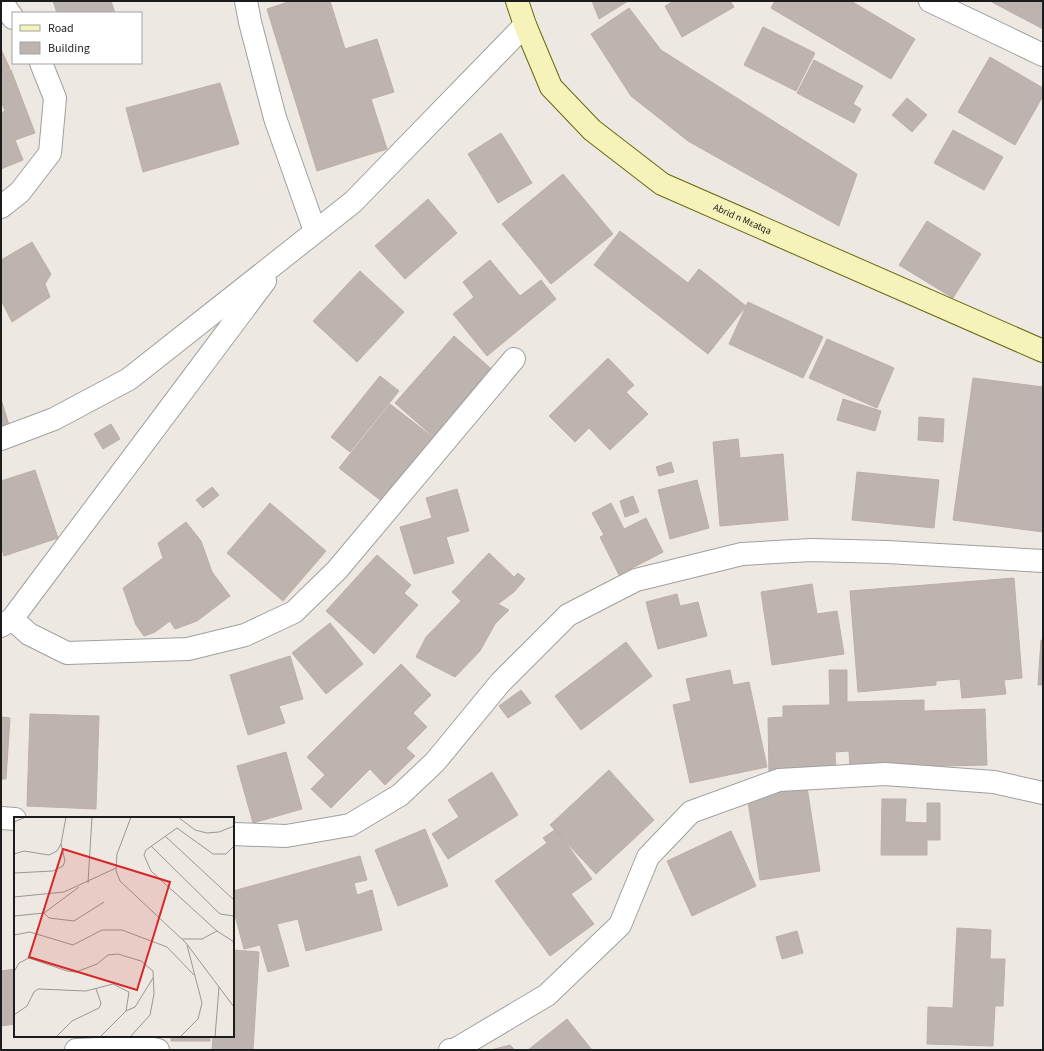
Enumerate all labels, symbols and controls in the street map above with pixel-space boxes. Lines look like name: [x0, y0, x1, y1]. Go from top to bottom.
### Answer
legend: [12, 12, 142, 64]
text: Road: [48, 20, 74, 37]
text: Building: [48, 40, 90, 57]
street label: Abrid n Mɛatqa: [711, 200, 774, 238]
inset map: [14, 817, 234, 1037]

